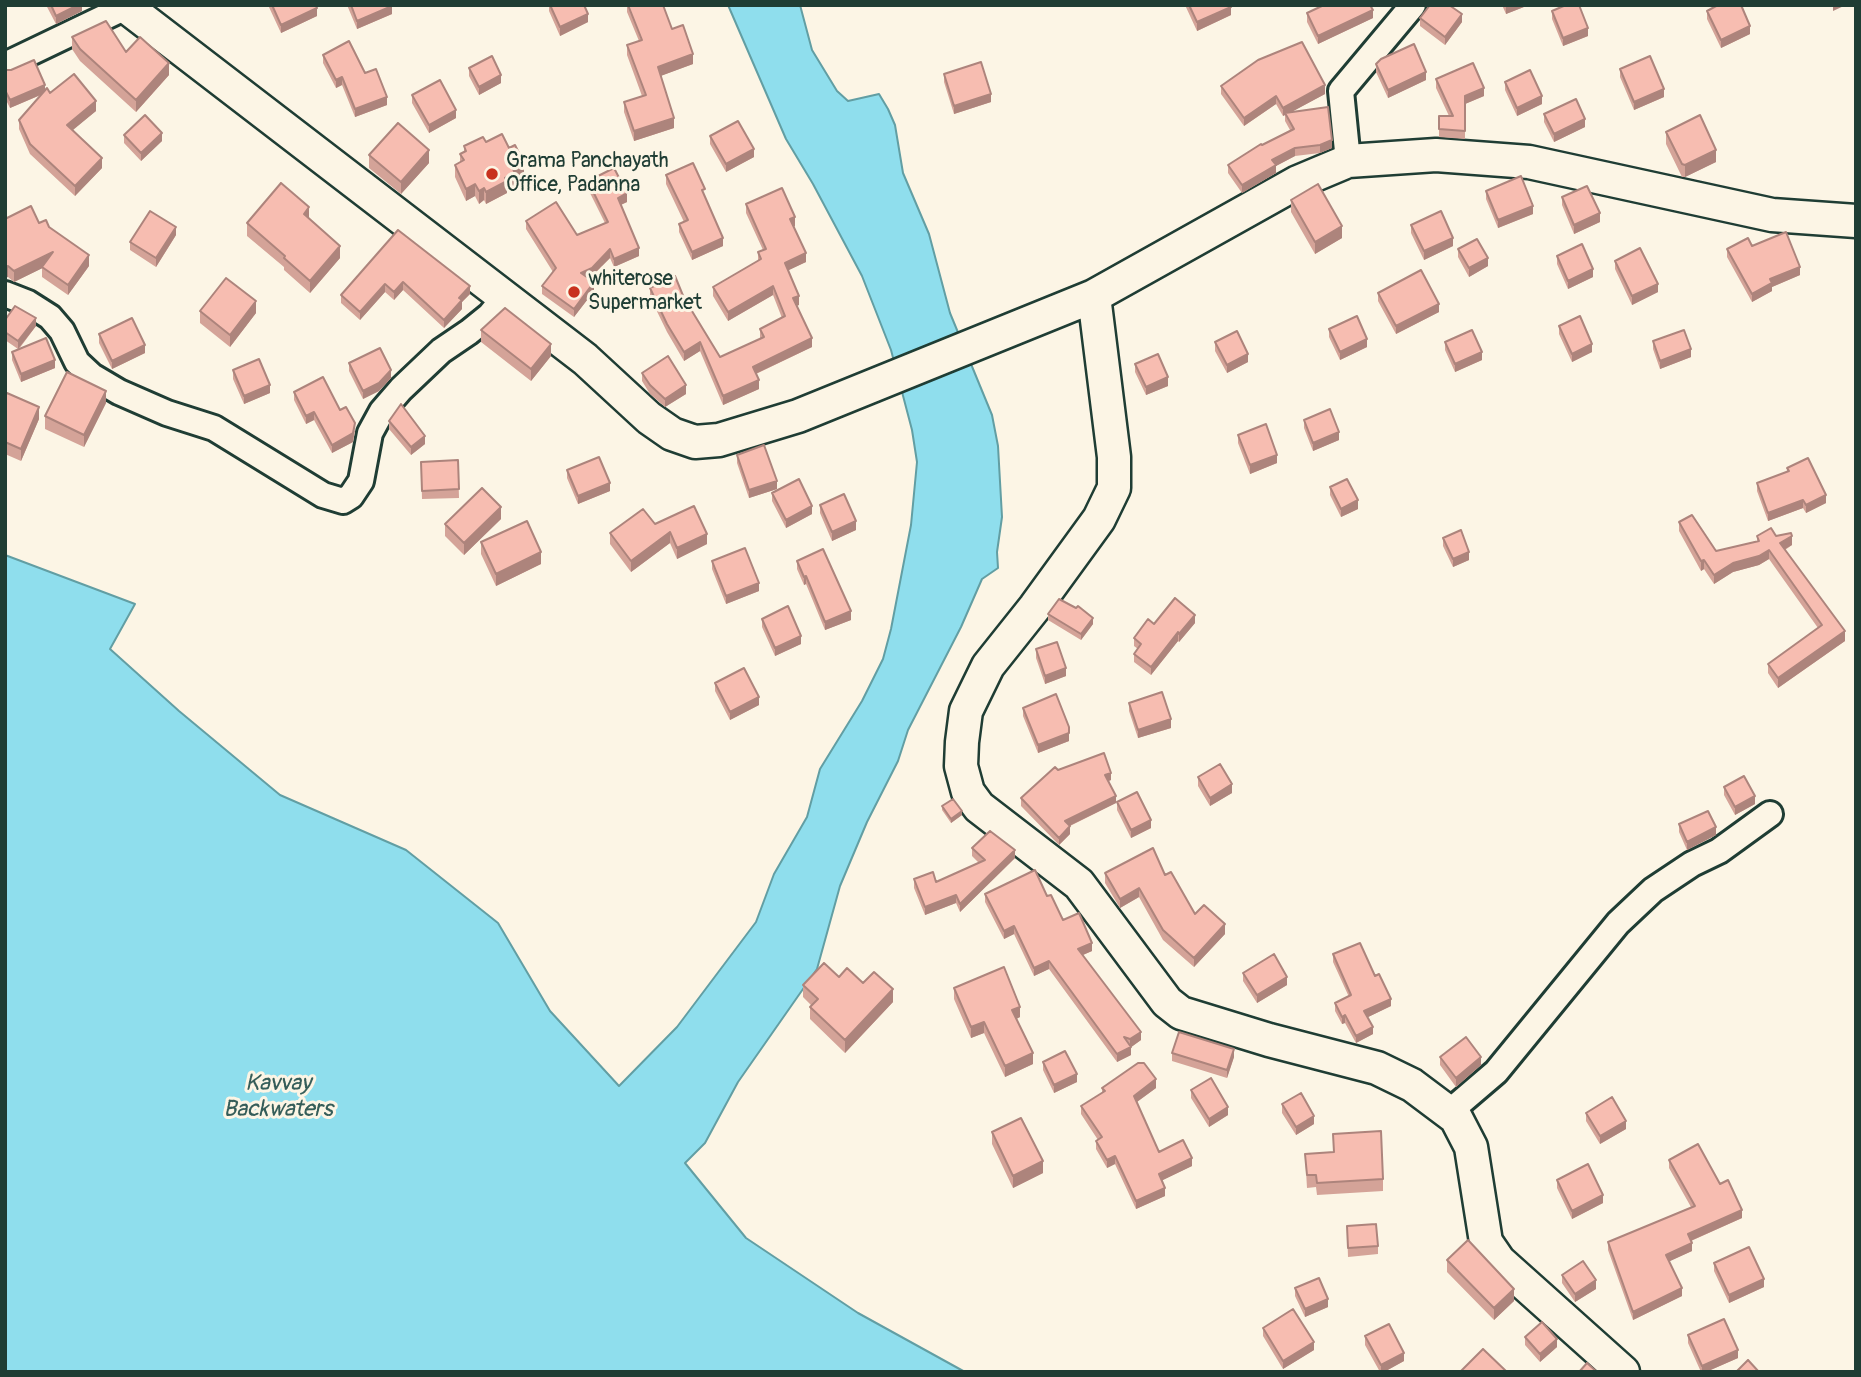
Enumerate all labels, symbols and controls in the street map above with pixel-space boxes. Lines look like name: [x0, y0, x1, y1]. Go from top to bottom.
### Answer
place label: Grama Panchayath Office, Padanna: [506, 149, 669, 199]
marker: Grama Panchayath Office, Padanna: [484, 166, 500, 182]
place label: whiterose Supermarket: [588, 267, 702, 317]
marker: whiterose Supermarket: [566, 284, 582, 300]
water label: Kavvay Backwaters: [223, 1070, 333, 1124]

